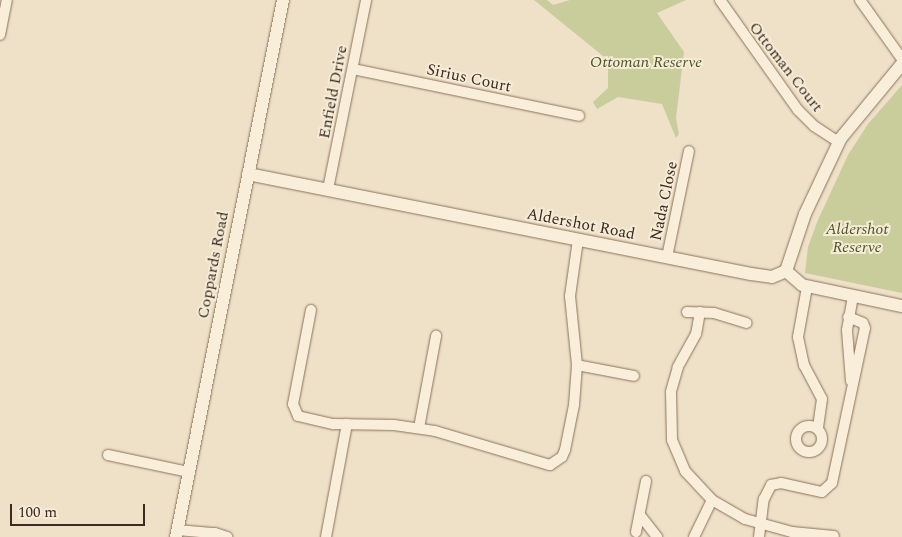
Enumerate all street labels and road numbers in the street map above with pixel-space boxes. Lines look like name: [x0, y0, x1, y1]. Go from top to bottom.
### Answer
street label: Ottoman Court: [745, 18, 827, 116]
street label: Enfield Drive: [315, 44, 351, 140]
street label: Sirius Court: [425, 60, 513, 96]
street label: Nada Close: [646, 159, 682, 243]
street label: Aldershot Road: [525, 204, 637, 244]
street label: Coppards Road: [193, 210, 233, 320]

